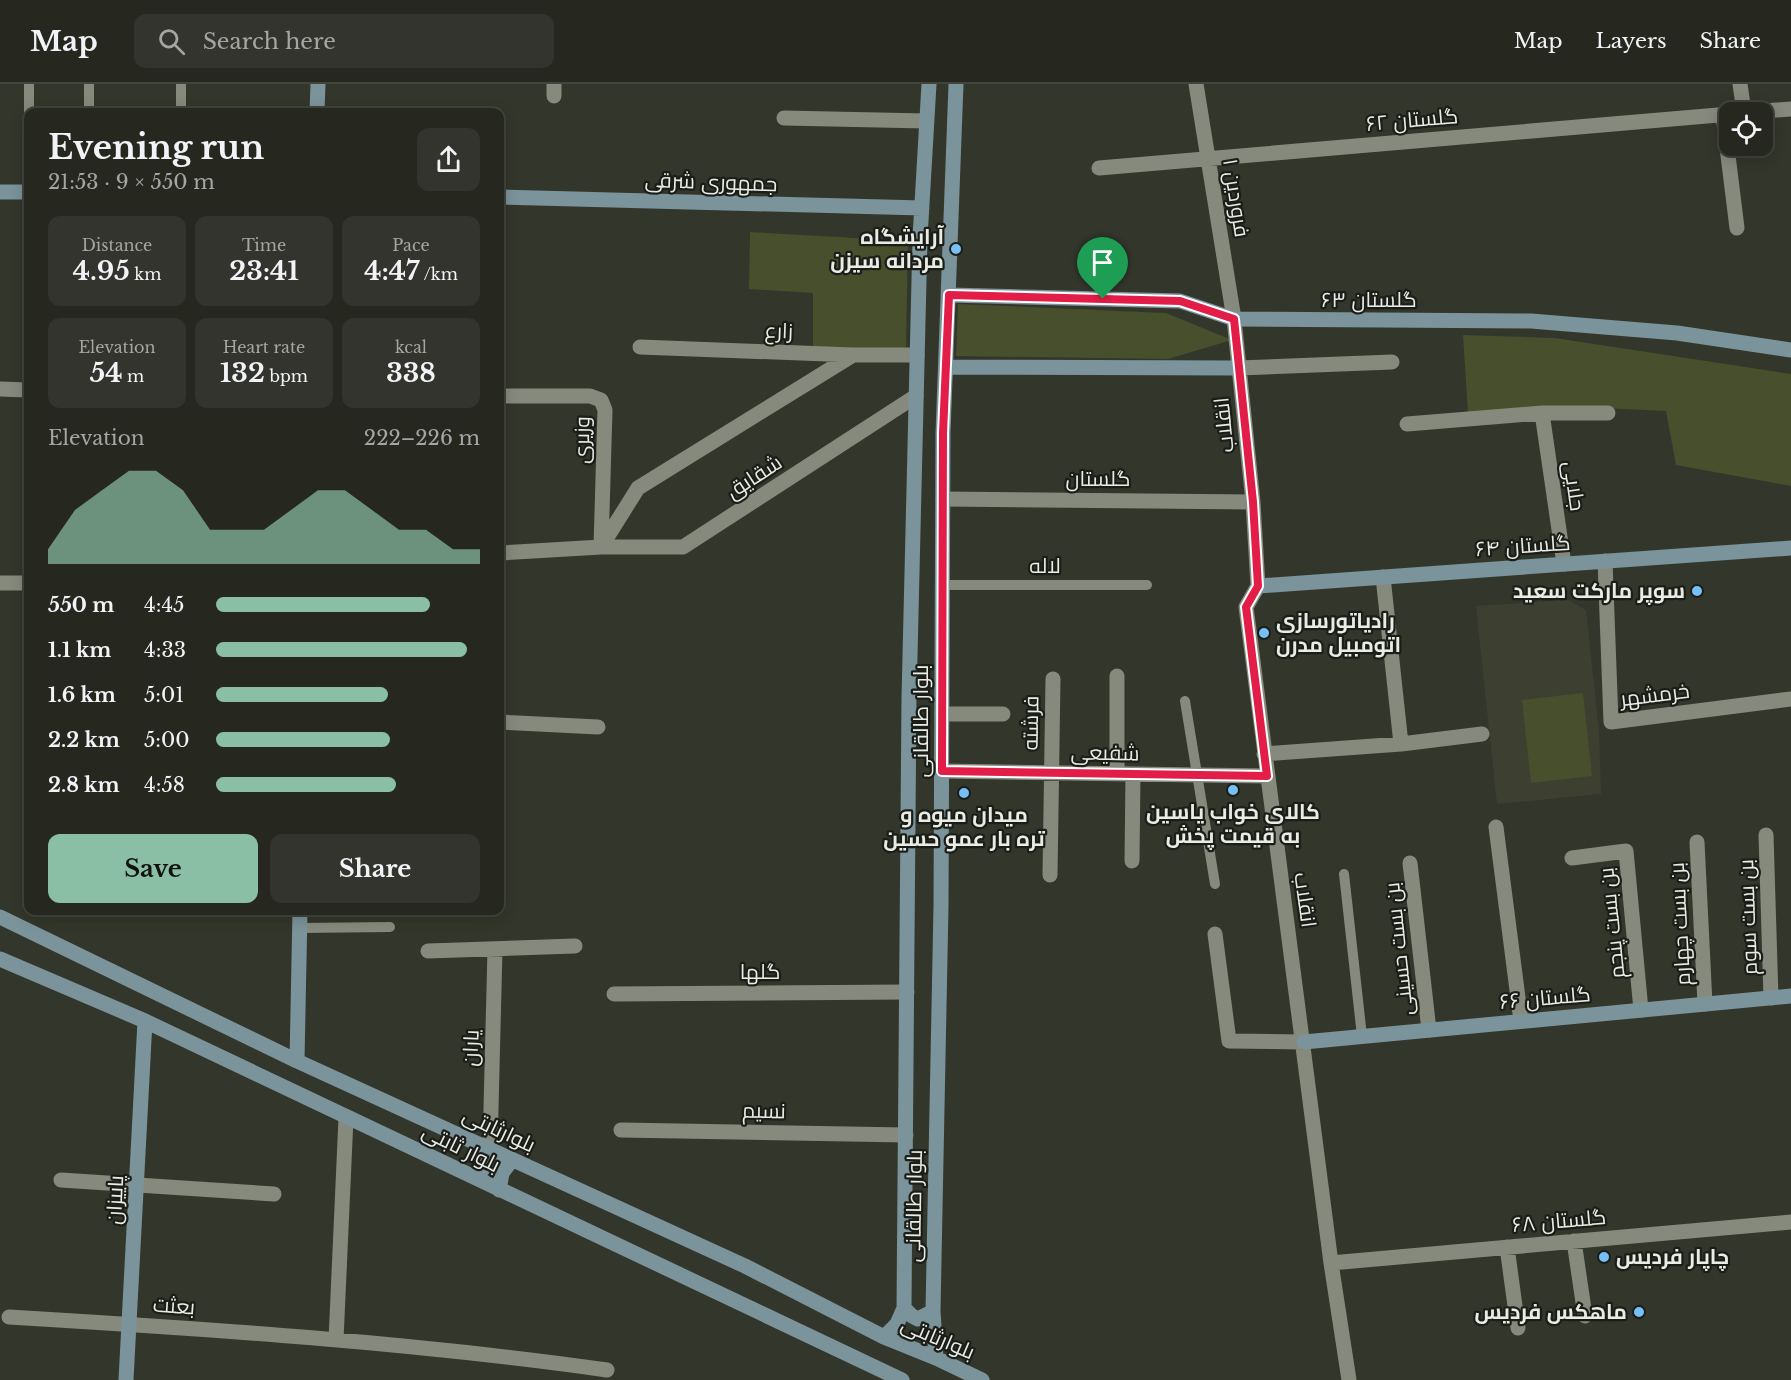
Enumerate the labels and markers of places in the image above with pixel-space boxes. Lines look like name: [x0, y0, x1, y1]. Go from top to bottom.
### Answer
place label: آرایشگاه مردانه سیزن: [830, 224, 944, 274]
pin: [1077, 237, 1128, 299]
marker: آرایشگاه مردانه سیزن: [949, 242, 963, 256]
place label: سوپر مارکت سعید: [1513, 578, 1685, 606]
marker: سوپر مارکت سعید: [1690, 584, 1704, 598]
place label: رادیاتورسازی اتومبیل مدرن: [1276, 608, 1401, 658]
marker: رادیاتورسازی اتومبیل مدرن: [1257, 626, 1271, 640]
marker: کالای خواب یاسین به قیمت پخش: [1226, 783, 1240, 797]
marker: میدان میوه و تره بار عمو حسین: [957, 786, 971, 800]
place label: کالای خواب یاسین به قیمت پخش: [1146, 799, 1320, 851]
place label: میدان میوه و تره بار عمو حسین: [883, 802, 1046, 852]
place label: چاپار فردیس: [1616, 1244, 1729, 1272]
marker: چاپار فردیس: [1597, 1250, 1611, 1264]
place label: ماهکس فردیس: [1474, 1299, 1627, 1325]
marker: ماهکس فردیس: [1632, 1305, 1646, 1319]

